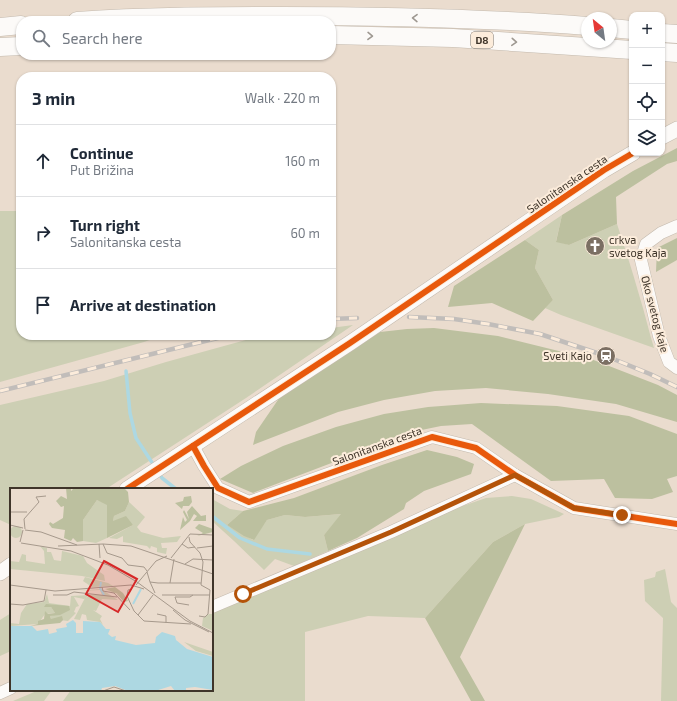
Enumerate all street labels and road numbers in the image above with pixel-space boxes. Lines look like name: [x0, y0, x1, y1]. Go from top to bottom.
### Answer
road number: D8: [471, 32, 493, 48]
street label: Salonitanska cesta: [524, 152, 609, 215]
street label: Oko svetog Kaje: [638, 274, 672, 354]
street label: Salonitanska cesta: [330, 423, 423, 468]

